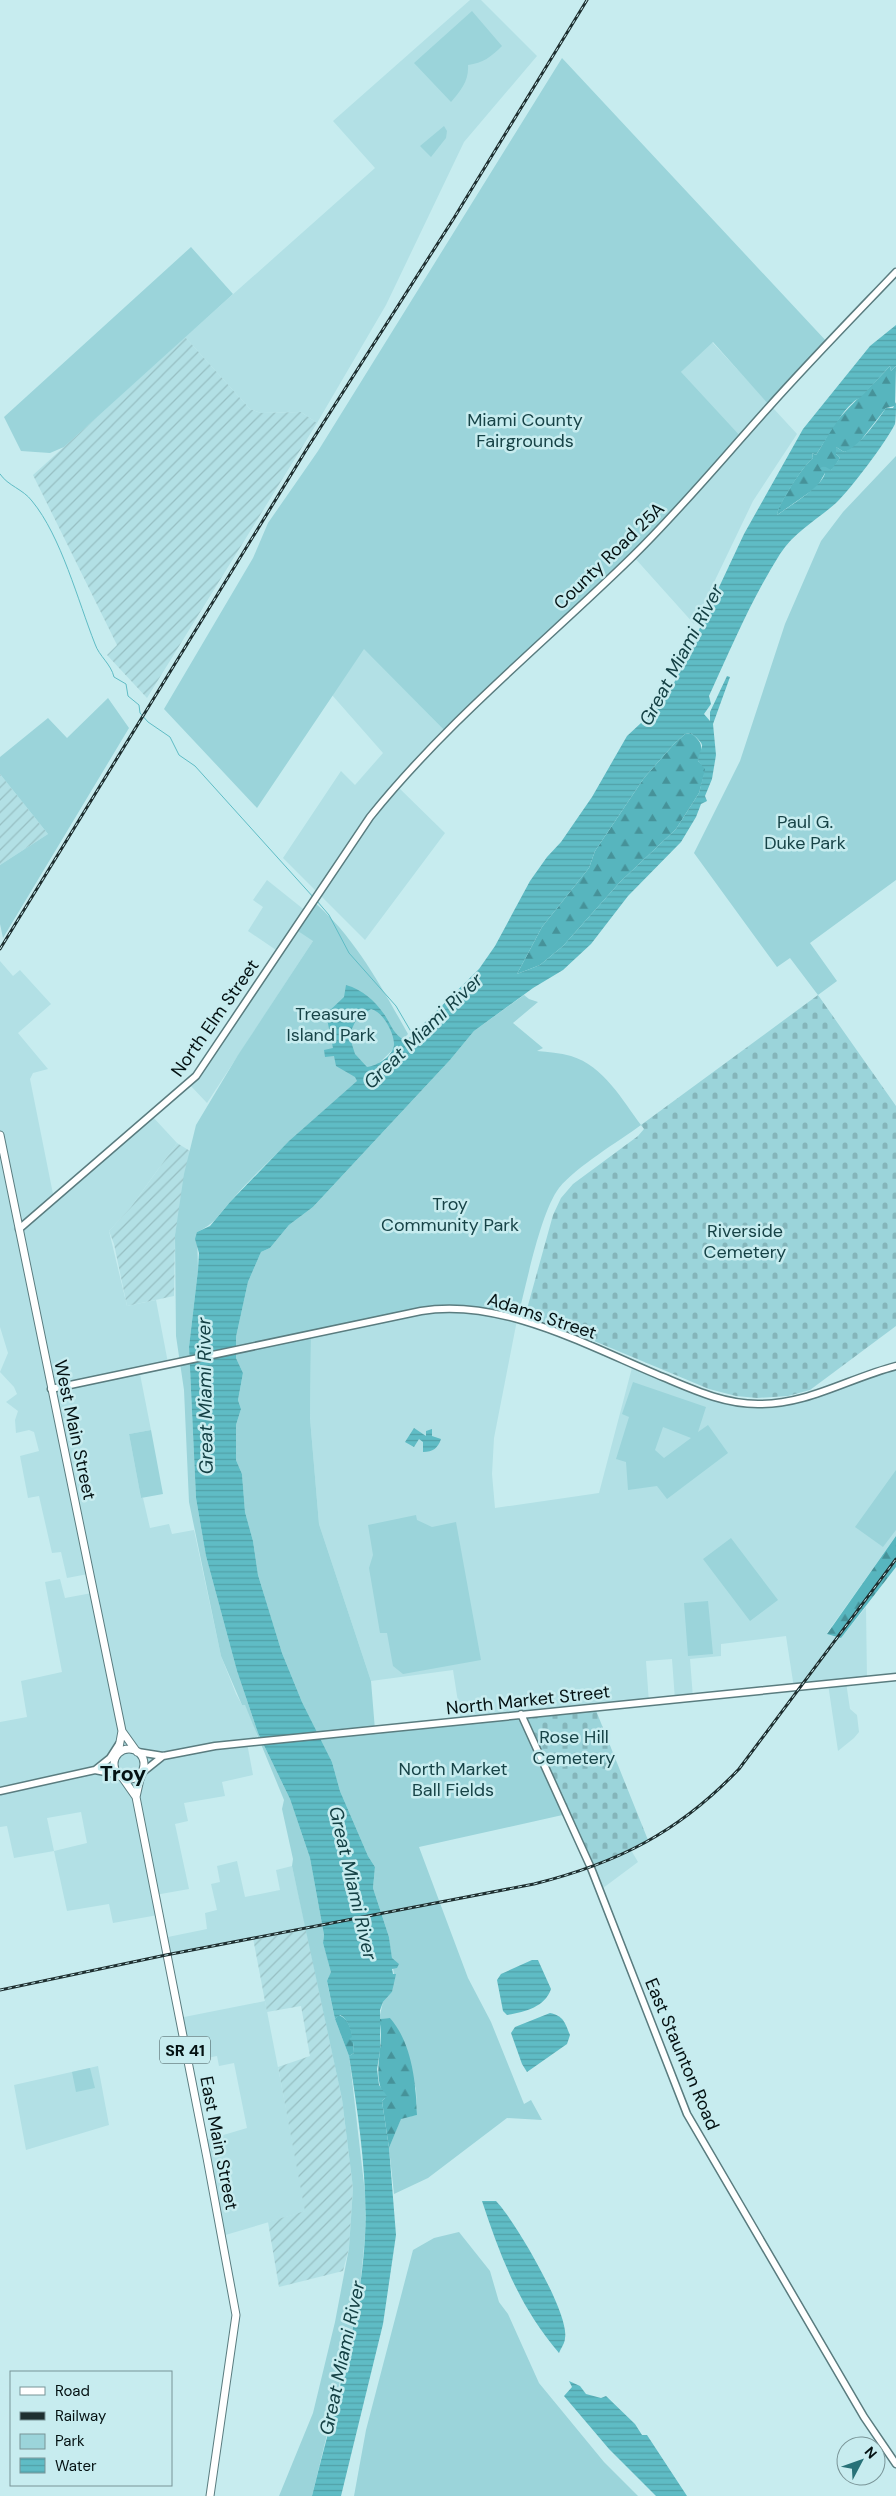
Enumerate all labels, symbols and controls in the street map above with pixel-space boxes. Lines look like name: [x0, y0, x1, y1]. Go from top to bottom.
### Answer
park label: Miami County Fairgrounds: [467, 408, 583, 453]
street label: County Road 25A: [548, 497, 670, 615]
water label: Great Miami River: [633, 579, 729, 730]
park label: Paul G. Duke Park: [764, 810, 846, 855]
street label: North Elm Street: [166, 955, 264, 1081]
water label: Great Miami River: [358, 967, 489, 1094]
park label: Treasure Island Park: [286, 1002, 376, 1047]
park label: Troy Community Park: [381, 1192, 519, 1237]
park label: Riverside Cemetery: [704, 1219, 786, 1264]
street label: Adams Street: [484, 1287, 600, 1345]
water label: Great Miami River: [191, 1316, 219, 1475]
street label: West Main Street: [48, 1358, 102, 1502]
street label: North Market Street: [445, 1679, 611, 1721]
park label: Rose Hill Cemetery: [533, 1725, 615, 1770]
park label: North Market Ball Fields: [399, 1757, 507, 1802]
district label: Troy: [100, 1759, 146, 1788]
water label: Great Miami River: [323, 1804, 383, 1963]
street label: East Staunton Road: [639, 1974, 725, 2134]
road number: SR 41: [160, 2036, 210, 2064]
street label: East Main Street: [194, 2074, 244, 2212]
water label: Great Miami River: [313, 2278, 371, 2437]
legend: [10, 2371, 172, 2486]
text: Road: [55, 2381, 90, 2401]
text: Railway: [55, 2406, 107, 2426]
text: Park: [55, 2431, 85, 2451]
north arrow: [836, 2436, 886, 2486]
text: N: [861, 2443, 881, 2462]
text: Water: [55, 2456, 97, 2476]

